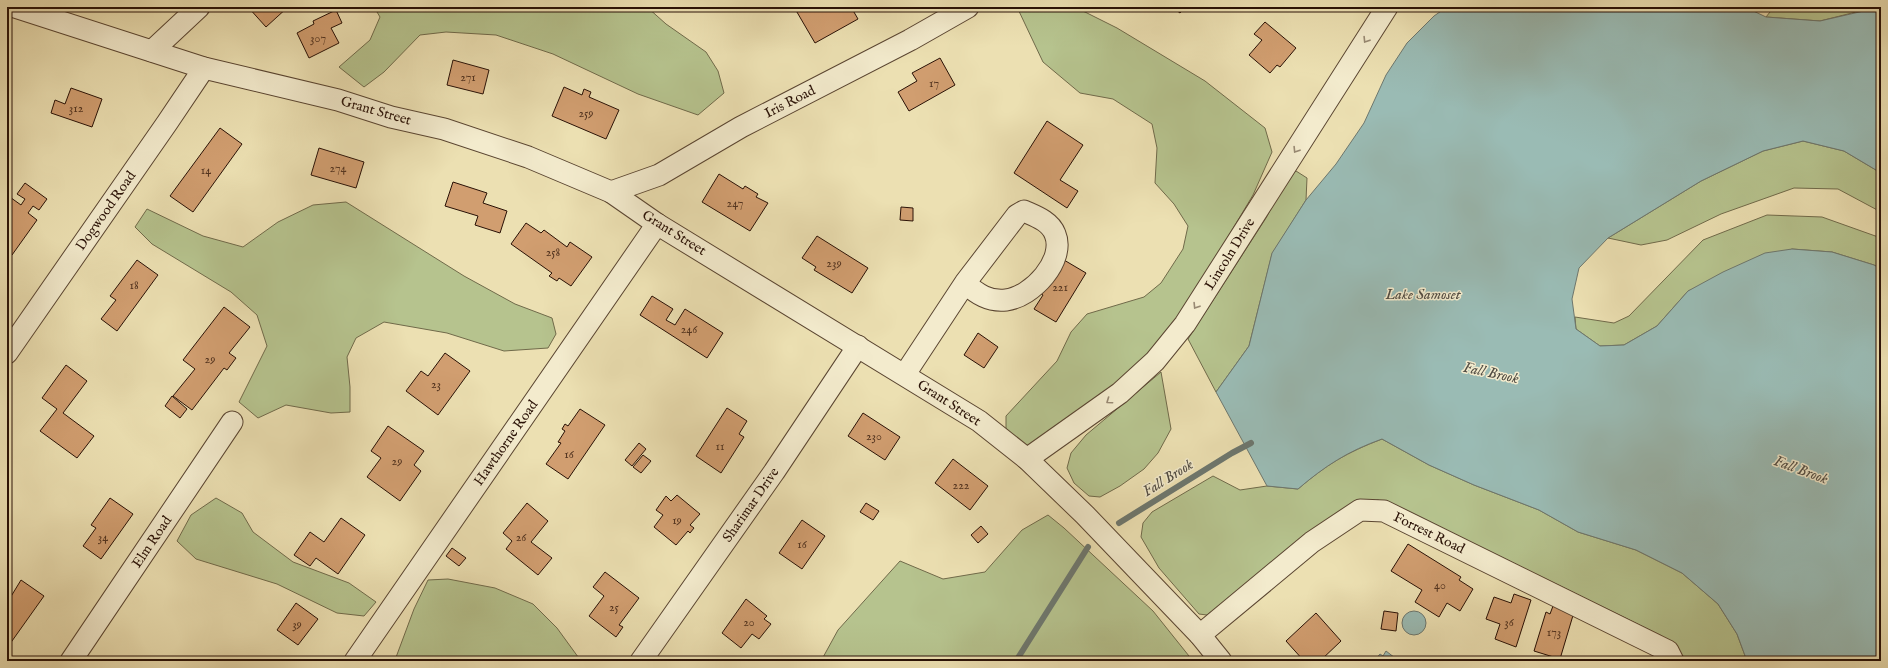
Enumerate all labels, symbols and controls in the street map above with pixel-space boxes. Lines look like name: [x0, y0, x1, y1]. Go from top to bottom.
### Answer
house number: 307: [310, 31, 326, 46]
one-way arrow: [1363, 36, 1371, 43]
house number: 271: [460, 70, 476, 85]
house number: 17: [929, 76, 939, 91]
street label: Iris Road: [762, 81, 819, 122]
street label: Grant Street: [339, 92, 413, 130]
house number: 312: [69, 101, 84, 116]
house number: 259: [578, 106, 594, 121]
one-way arrow: [1294, 145, 1301, 152]
house number: 274: [330, 161, 347, 176]
house number: 14: [201, 163, 211, 178]
street label: Dogwood Road: [72, 167, 140, 254]
house number: 247: [727, 196, 743, 211]
street label: Grant Street: [639, 206, 710, 260]
street label: Lincoln Drive: [1201, 214, 1260, 293]
house number: 258: [546, 245, 561, 260]
house number: 239: [826, 256, 842, 271]
house number: 18: [129, 278, 139, 293]
house number: 221: [1052, 280, 1068, 295]
water label: Lake Samoset: [1384, 285, 1462, 304]
one-way arrow: [1194, 302, 1201, 309]
house number: 246: [681, 322, 698, 337]
house number: 29: [205, 352, 215, 367]
water label: Fall Brook: [1462, 358, 1520, 388]
street label: Grant Street: [914, 376, 984, 430]
house number: 23: [431, 377, 441, 392]
street label: Hawthorne Road: [470, 396, 543, 489]
one-way arrow: [1106, 397, 1113, 404]
house number: 230: [866, 429, 882, 444]
house number: 11: [716, 439, 724, 454]
house number: 16: [564, 447, 575, 462]
water label: Fall Brook: [1771, 451, 1831, 489]
house number: 29: [392, 454, 402, 469]
water label: Fall Brook: [1139, 455, 1197, 501]
street label: Sharimar Drive: [719, 464, 784, 546]
house number: 222: [953, 478, 970, 493]
street label: Forrest Road: [1390, 508, 1468, 558]
street label: Elm Road: [128, 512, 176, 572]
house number: 19: [672, 513, 682, 528]
house number: 34: [98, 530, 108, 545]
house number: 26: [516, 530, 527, 545]
house number: 16: [797, 537, 808, 552]
house number: 40: [1434, 578, 1446, 593]
house number: 25: [609, 600, 620, 615]
house number: 20: [743, 615, 755, 630]
house number: 36: [1504, 615, 1515, 630]
house number: 39: [292, 617, 302, 632]
house number: 173: [1547, 625, 1561, 640]

